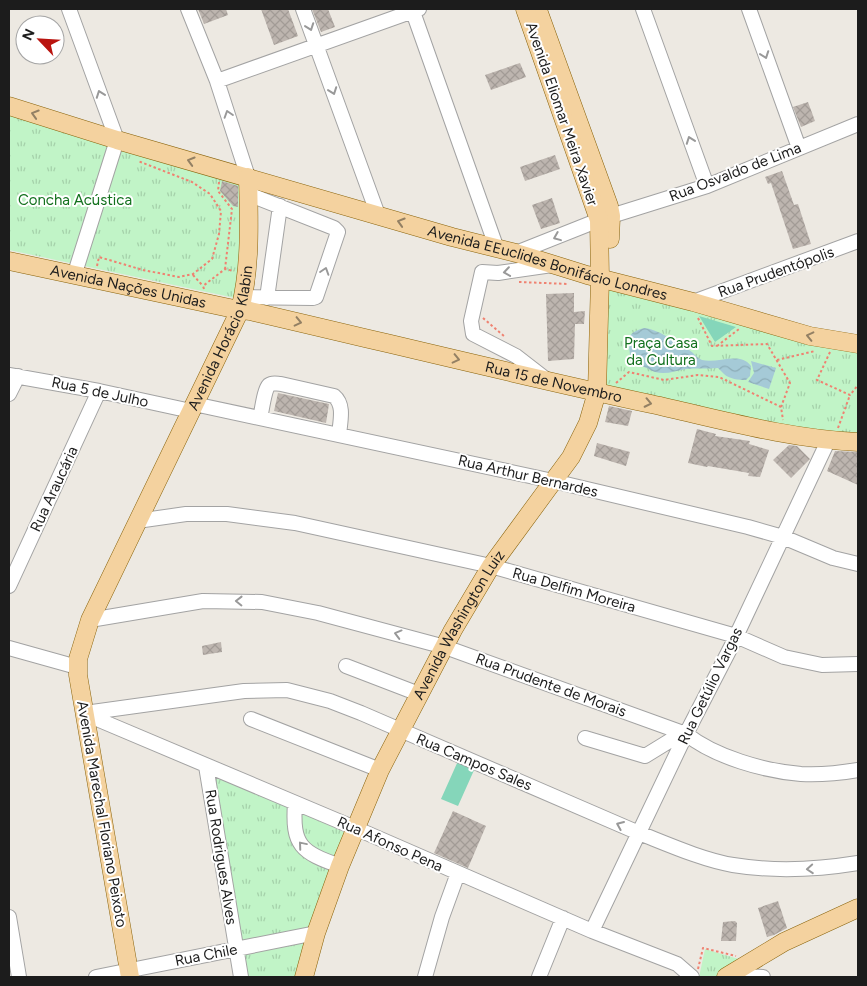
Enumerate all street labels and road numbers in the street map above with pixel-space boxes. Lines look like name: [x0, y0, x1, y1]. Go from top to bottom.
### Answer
street label: Avenida Eliomar Meira Xavier: [522, 20, 602, 208]
street label: Rua Osvaldo de Lima: [666, 139, 804, 205]
street label: Avenida EEuclides Bonifácio Londres: [426, 221, 669, 304]
street label: Rua Prudentópolis: [716, 243, 836, 301]
street label: Avenida Nações Unidas: [49, 261, 208, 312]
street label: Avenida Horácio Klabin: [184, 265, 256, 413]
street label: Rua 15 de Novembro: [483, 358, 624, 406]
street label: Rua 5 de Julho: [50, 373, 150, 411]
street label: Rua Araucária: [26, 443, 82, 535]
street label: Rua Arthur Bernardes: [456, 451, 600, 501]
street label: Avenida Washington Luiz: [409, 547, 509, 703]
street label: Rua Delfim Moreira: [510, 564, 638, 616]
street label: Rua Getúlio Vargas: [674, 625, 746, 747]
street label: Rua Prudente de Morais: [473, 649, 629, 721]
street label: Avenida Marechal Floriano Peixoto: [73, 699, 131, 929]
street label: Rua Campos Sales: [413, 729, 535, 795]
street label: Rua Rodrigues Alves: [201, 788, 241, 926]
street label: Rua Afonso Pena: [334, 813, 446, 875]
street label: Rua Chile: [173, 940, 239, 970]

